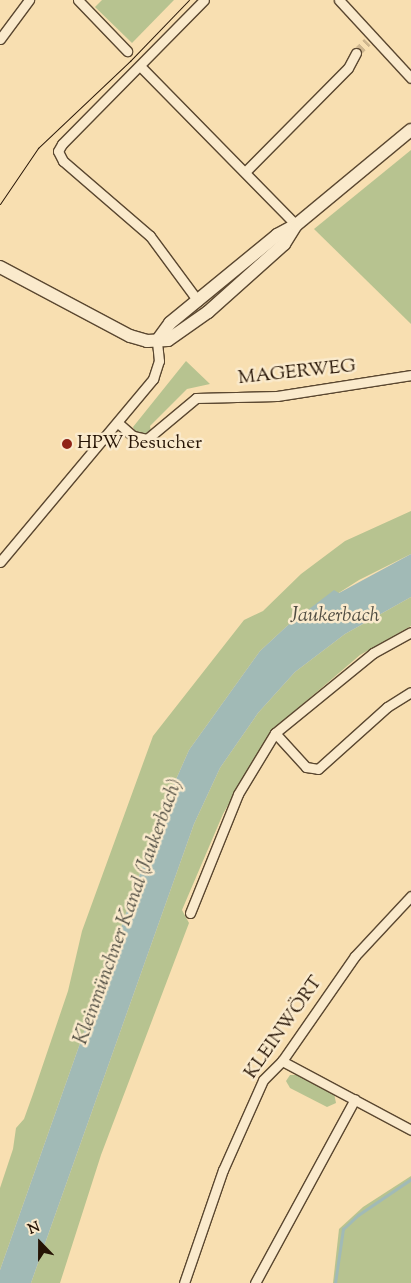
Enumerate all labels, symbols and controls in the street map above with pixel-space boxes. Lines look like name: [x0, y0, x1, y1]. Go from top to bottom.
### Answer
street label: MAGERWEG: [237, 355, 357, 391]
place label: HPW Besucher: [77, 433, 202, 455]
marker: HPW Besucher: [61, 438, 73, 450]
water label: Jaukerbach: [290, 604, 380, 628]
water label: Kleinmünchner Kanal (Jaukerbach): [70, 776, 188, 1048]
street label: KLEINWÖRT: [240, 972, 328, 1084]
north arrow: [15, 1218, 65, 1268]
text: N: [25, 1218, 43, 1240]

